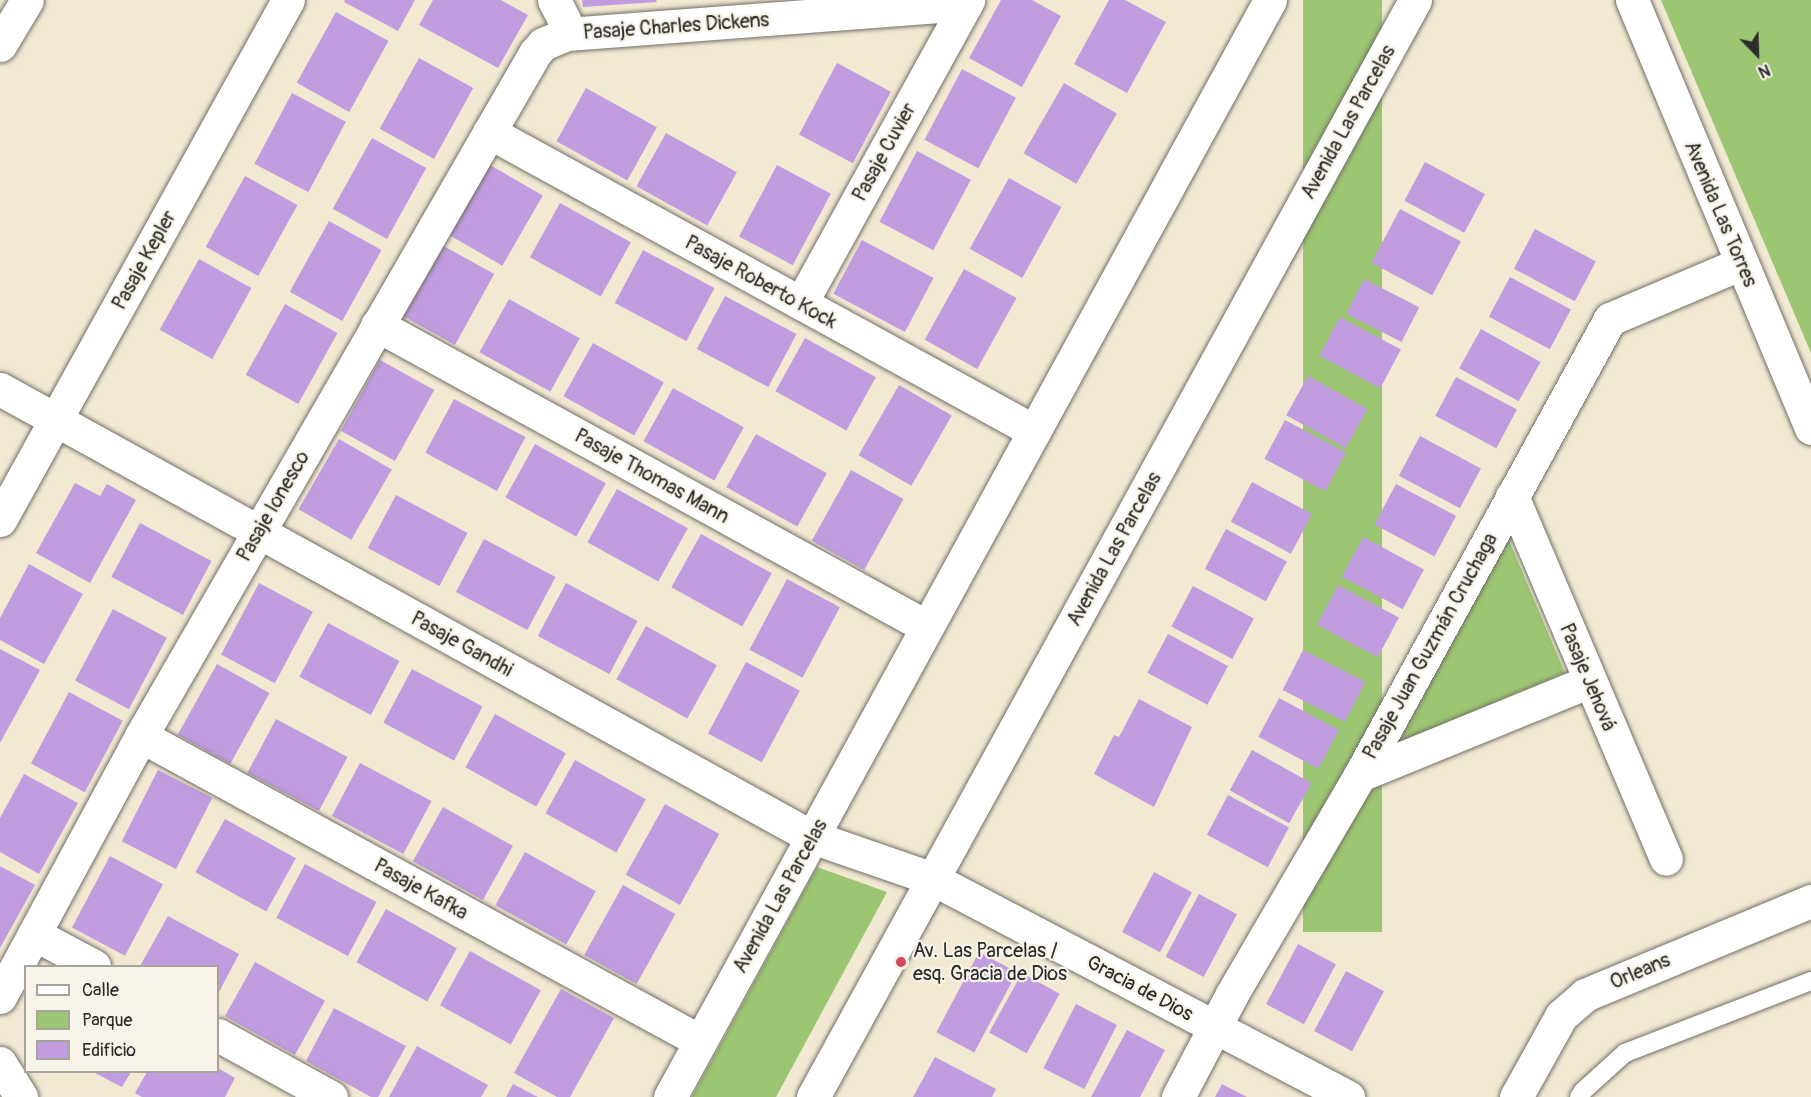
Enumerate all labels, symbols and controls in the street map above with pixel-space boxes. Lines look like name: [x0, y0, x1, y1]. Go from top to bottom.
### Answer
street label: Pasaje Charles Dickens: [582, 8, 770, 44]
north arrow: [1727, 24, 1787, 84]
street label: Avenida Las Parcelas: [1296, 41, 1400, 203]
text: N: [1755, 59, 1773, 82]
street label: Pasaje Cuvier: [847, 99, 921, 205]
street label: Avenida Las Torres: [1679, 137, 1763, 291]
street label: Pasaje Kepler: [107, 206, 181, 314]
street label: Pasaje Roberto Kock: [681, 230, 841, 334]
street label: Pasaje Thomas Mann: [570, 424, 734, 528]
street label: Pasaje Ionesco: [232, 446, 314, 566]
street label: Avenida Las Parcelas: [1062, 468, 1166, 630]
street label: Pasaje Juan Guzmán Cruchaga: [1358, 529, 1502, 763]
street label: Pasaje Gandhi: [407, 606, 517, 682]
street label: Pasaje Jehová: [1555, 620, 1621, 734]
street label: Avenida Las Parcelas: [728, 815, 832, 977]
street label: Pasaje Kafka: [370, 853, 472, 925]
place label: Av. Las Parcelas / esq. Gracia de Dios: [913, 939, 1067, 986]
street label: Orleans: [1606, 948, 1674, 994]
street label: Gracia de Dios: [1083, 950, 1197, 1026]
marker: Av. Las Parcelas / esq. Gracia de Dios: [894, 955, 908, 969]
legend: [24, 965, 219, 1073]
text: Calle: [82, 979, 119, 1002]
text: Parque: [82, 1009, 132, 1032]
text: Edificio: [82, 1039, 136, 1062]

